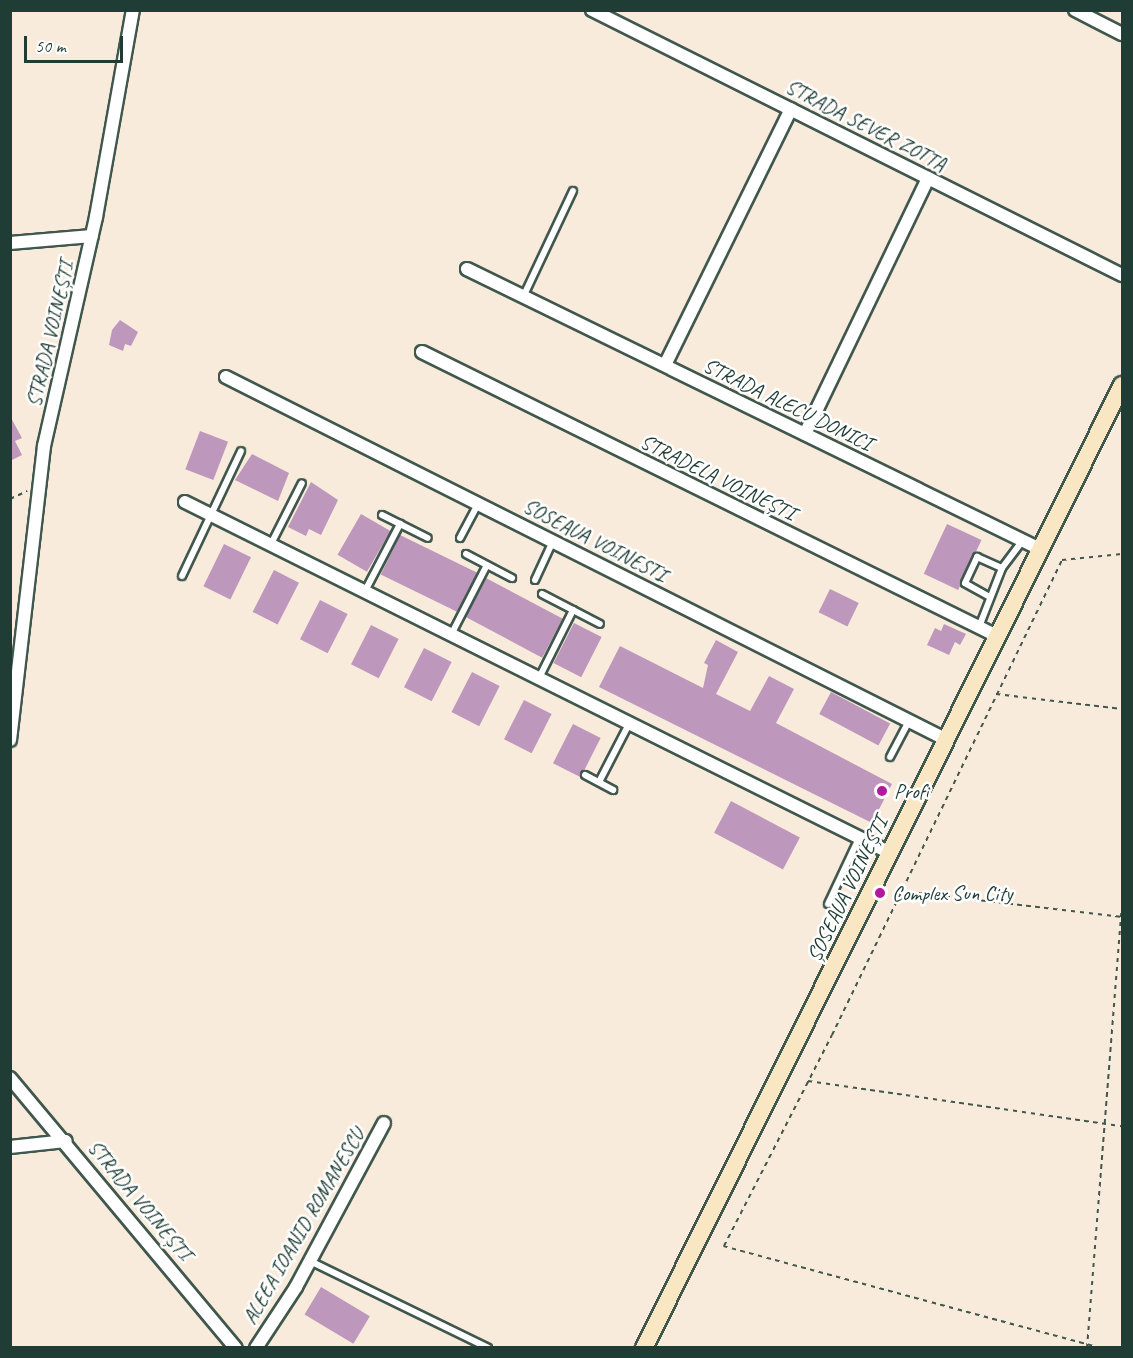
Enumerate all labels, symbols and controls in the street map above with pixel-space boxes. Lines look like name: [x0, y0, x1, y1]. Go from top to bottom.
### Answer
scale bar: [27, 24, 126, 62]
text: 50 m: [35, 35, 66, 57]
street label: STRADA SEVER ZOTTA: [782, 74, 950, 176]
street label: STRADA VOINEȘTI: [21, 258, 79, 410]
street label: STRADA ALECU DONICI: [699, 352, 877, 456]
street label: STRADELA VOINEȘTI: [637, 429, 799, 525]
street label: SOSEAUA VOINESTI: [519, 493, 671, 587]
place label: Profi: [894, 778, 928, 804]
marker: Profi: [875, 784, 889, 798]
street label: ȘOSEAUA VOINEȘTI: [801, 812, 893, 966]
place label: Complex Sun City: [892, 880, 1012, 906]
marker: Complex Sun City: [873, 886, 887, 900]
street label: ALEEA IOANID ROMANESCU: [236, 1123, 370, 1329]
street label: STRADA VOINEȘTI: [82, 1135, 198, 1265]

